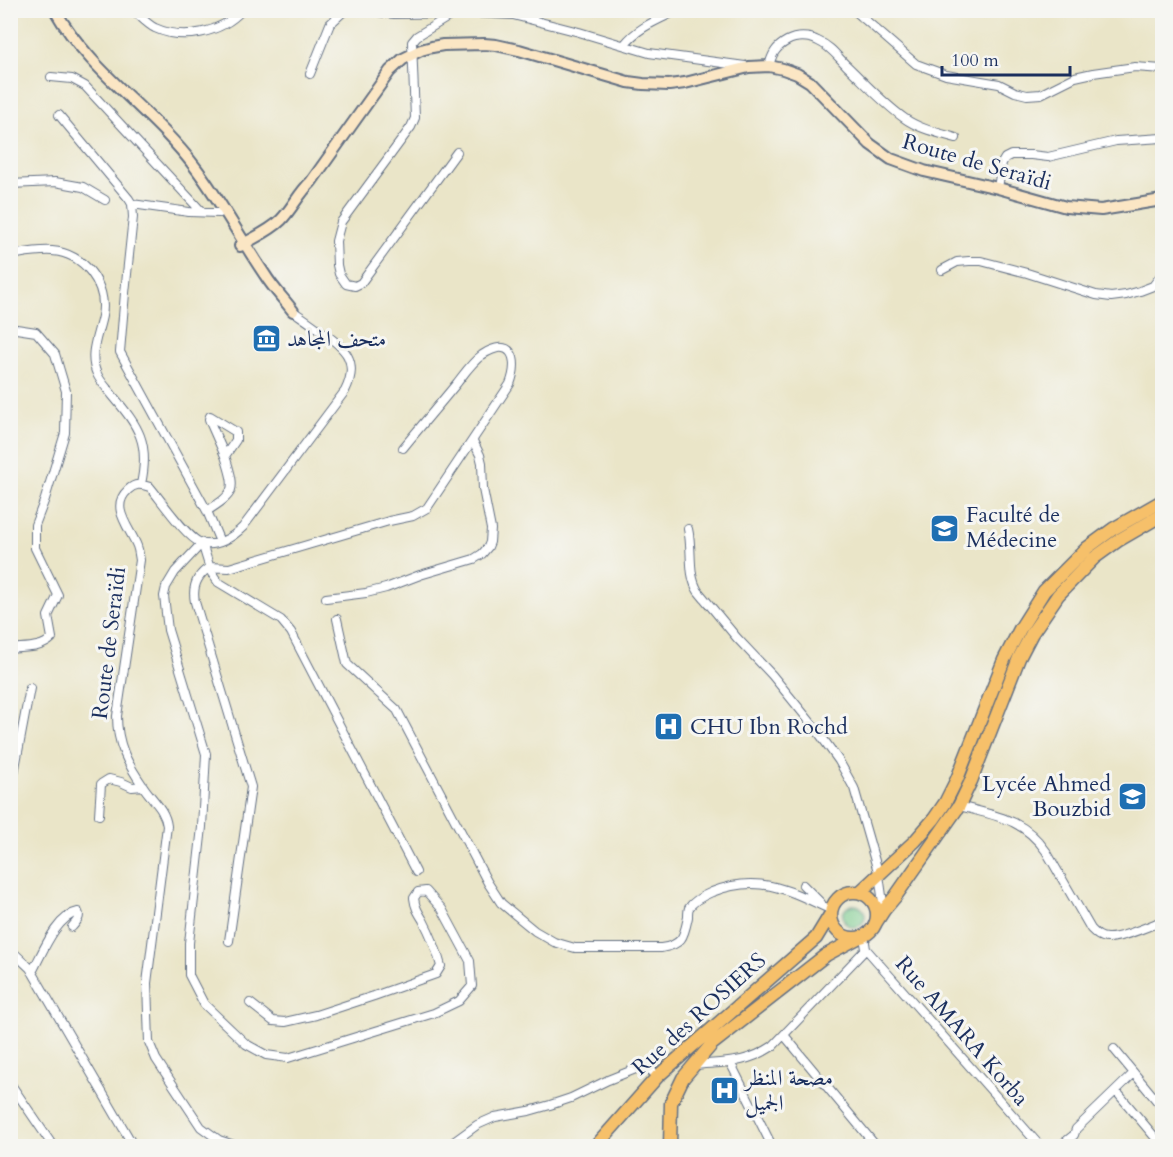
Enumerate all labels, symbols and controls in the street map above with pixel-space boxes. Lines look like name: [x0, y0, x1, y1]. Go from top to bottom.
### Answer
scale bar: [942, 39, 1070, 77]
text: 100 m: [951, 48, 999, 73]
street label: Route de Seraïdi: [899, 126, 1055, 198]
museum icon: متحف المجاهد: [250, 323, 282, 355]
place label: متحف المجاهد: [287, 324, 386, 354]
place label: Faculté de Médecine: [966, 500, 1060, 555]
school or university icon: Faculté de Médecine: [929, 512, 961, 544]
street label: Route de Seraïdi: [85, 565, 133, 721]
hospital icon: CHU Ibn Rochd: [653, 711, 685, 743]
place label: CHU Ibn Rochd: [690, 712, 848, 742]
place label: Lycée Ahmed Bouzbid: [982, 769, 1111, 824]
school or university icon: Lycée Ahmed Bouzbid: [1116, 781, 1148, 813]
street label: Rue des ROSIERS: [625, 946, 773, 1082]
street label: Rue AMARA Korba: [888, 950, 1036, 1113]
place label: مصحة المنظر الجميل: [743, 1063, 833, 1118]
hospital icon: مصحة المنظر الجميل: [708, 1075, 740, 1107]

